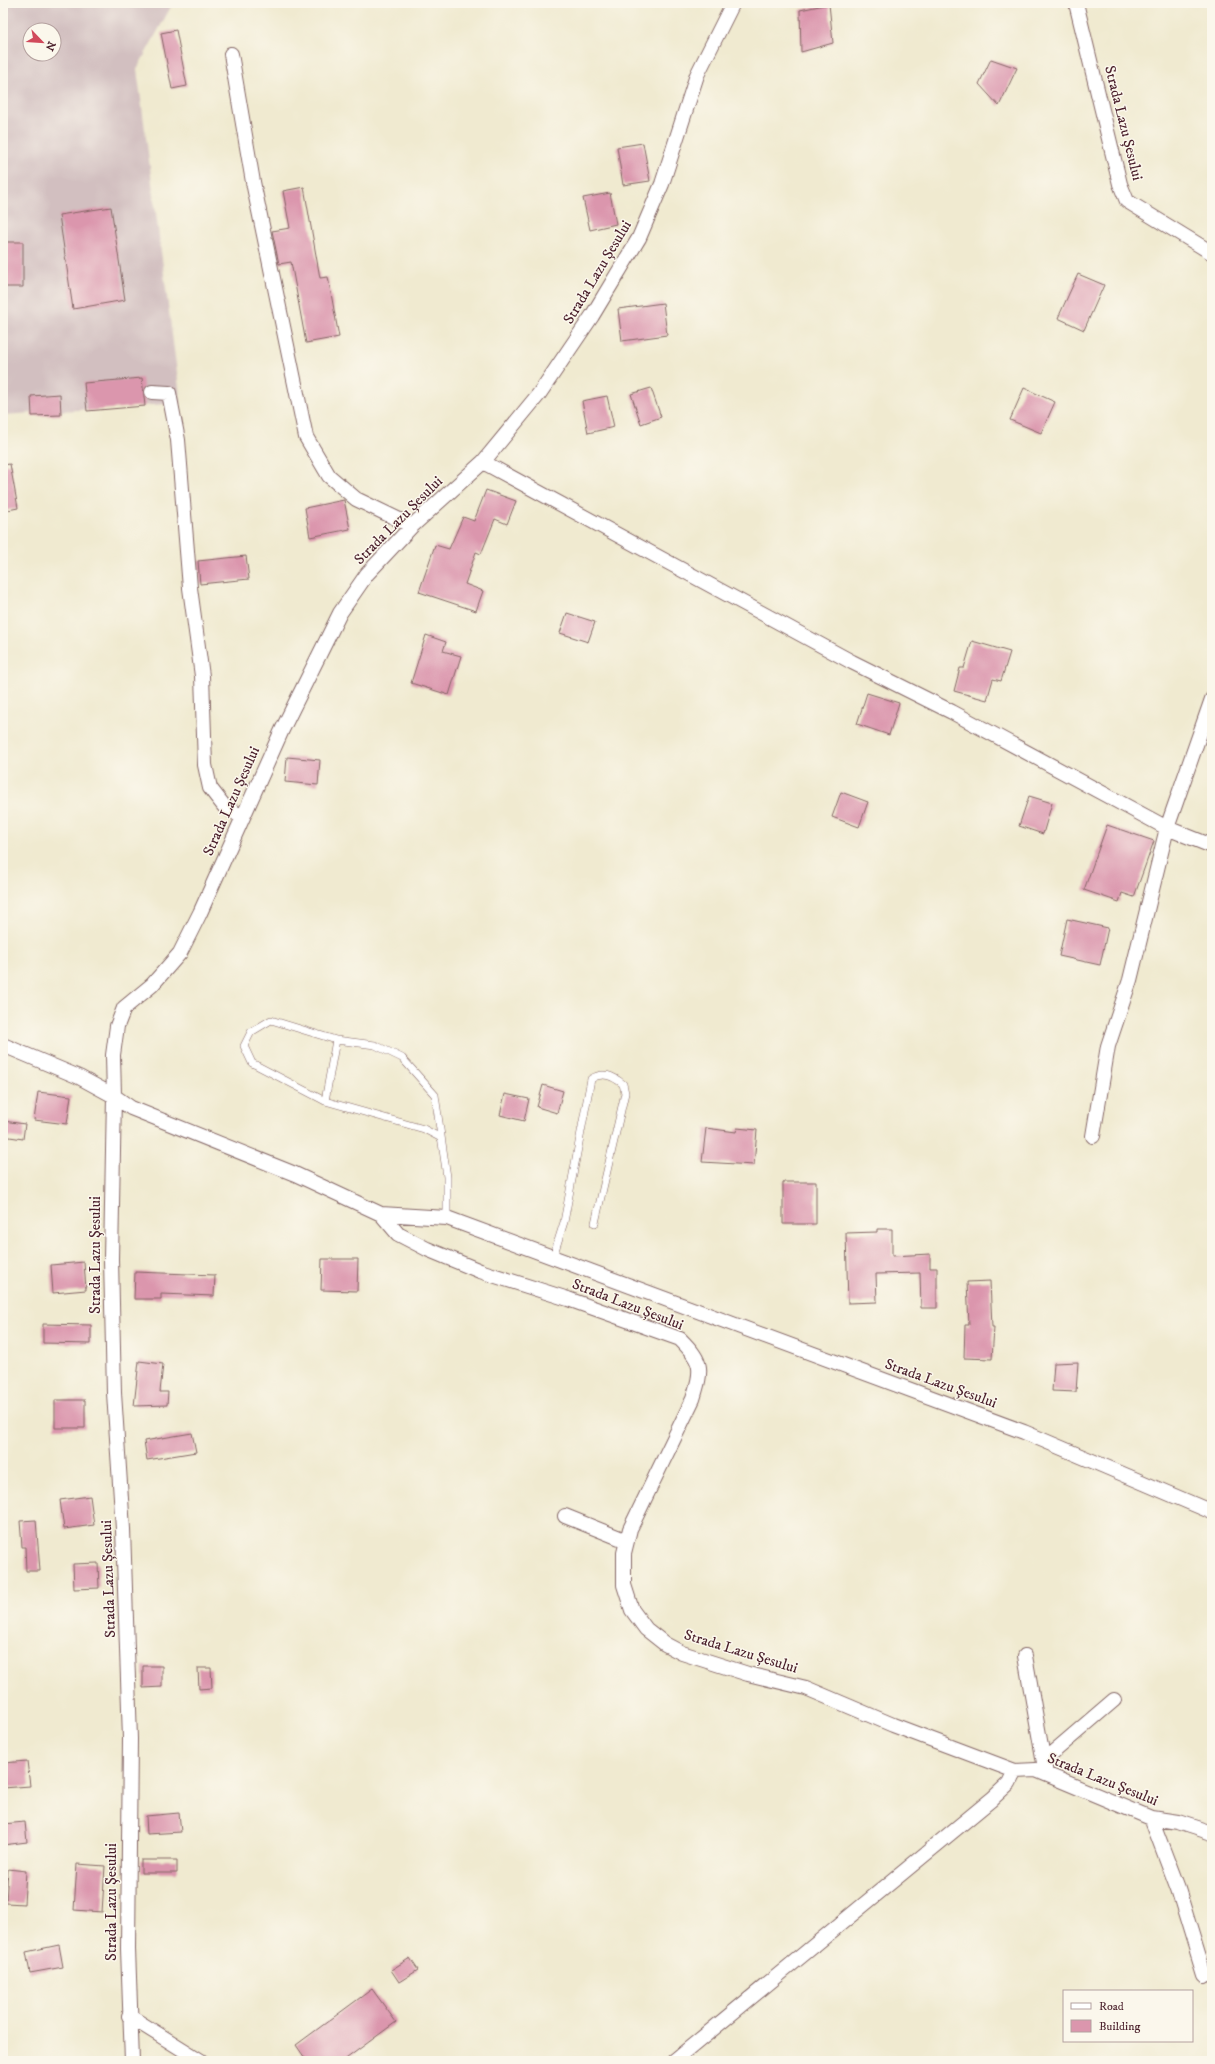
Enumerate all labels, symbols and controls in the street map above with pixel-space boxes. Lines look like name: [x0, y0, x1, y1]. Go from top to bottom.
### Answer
north arrow: [22, 22, 62, 62]
text: N: [42, 39, 58, 53]
street label: Strada Lazu Șesului: [1100, 64, 1147, 183]
street label: Strada Lazu Șesului: [559, 217, 636, 328]
street label: Strada Lazu Șesului: [350, 472, 447, 569]
street label: Strada Lazu Șesului: [199, 743, 264, 859]
street label: Strada Lazu Șesului: [86, 1196, 105, 1314]
street label: Strada Lazu Șesului: [569, 1274, 686, 1334]
street label: Strada Lazu Șesului: [882, 1354, 1000, 1413]
street label: Strada Lazu Șesului: [97, 1520, 120, 1638]
street label: Strada Lazu Șesului: [682, 1625, 800, 1678]
street label: Strada Lazu Șesului: [1045, 1749, 1161, 1810]
street label: Strada Lazu Șesului: [102, 1843, 121, 1961]
legend: [1063, 1990, 1193, 2042]
text: Road: [1099, 1999, 1124, 2014]
text: Building: [1099, 2019, 1140, 2034]

